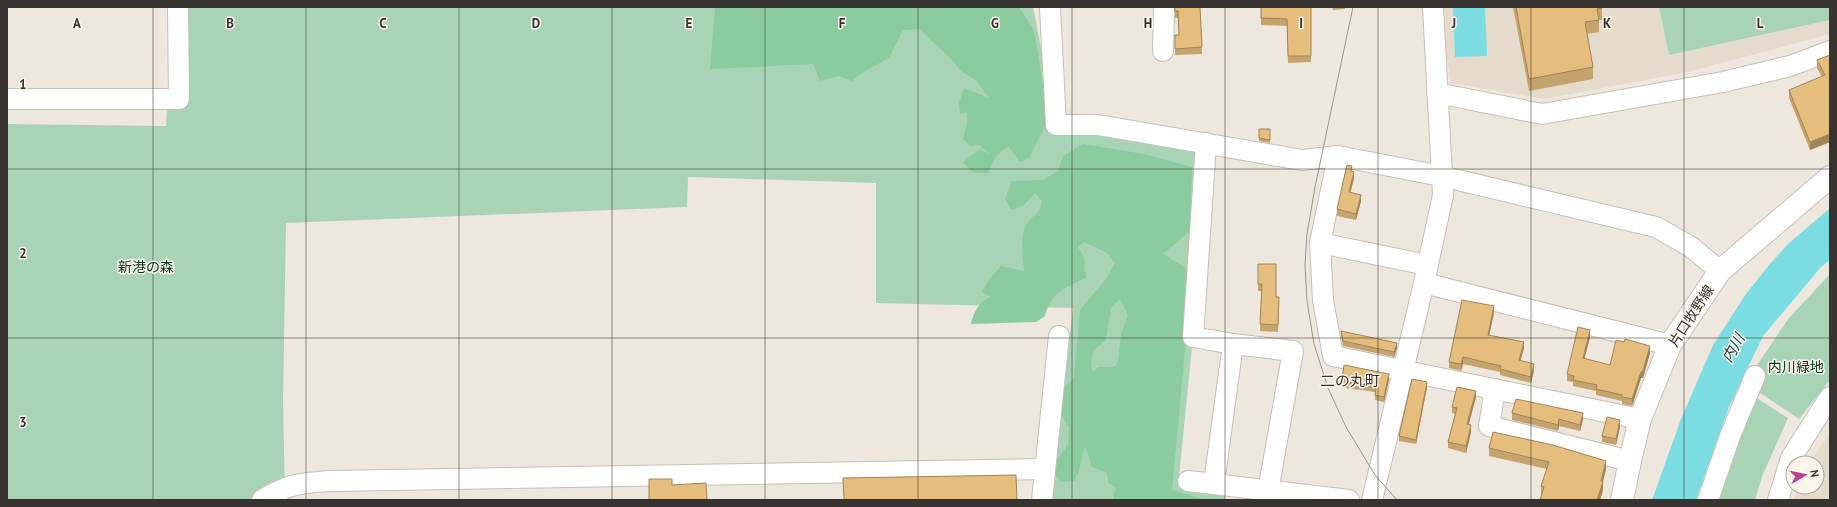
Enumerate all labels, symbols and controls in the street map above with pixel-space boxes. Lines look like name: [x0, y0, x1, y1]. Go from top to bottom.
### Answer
text: A: [73, 15, 81, 32]
text: B: [226, 15, 234, 32]
text: C: [379, 15, 387, 32]
text: D: [532, 15, 540, 32]
text: E: [686, 15, 693, 32]
text: F: [839, 15, 846, 32]
text: G: [991, 15, 999, 32]
text: H: [1144, 15, 1152, 32]
text: I: [1299, 15, 1303, 32]
text: J: [1451, 15, 1456, 32]
text: K: [1603, 15, 1611, 32]
text: L: [1757, 15, 1764, 32]
text: 1: [19, 76, 27, 93]
text: 2: [19, 245, 27, 262]
park label: 新港の森: [118, 258, 174, 276]
street label: 片口牧野線: [1664, 282, 1718, 350]
water label: 内川: [1717, 329, 1750, 366]
park label: 内川緑地: [1768, 358, 1824, 376]
district label: 二の丸町: [1320, 371, 1380, 390]
text: 3: [19, 414, 27, 431]
north arrow: [1785, 455, 1825, 495]
text: N: [1807, 469, 1822, 478]

